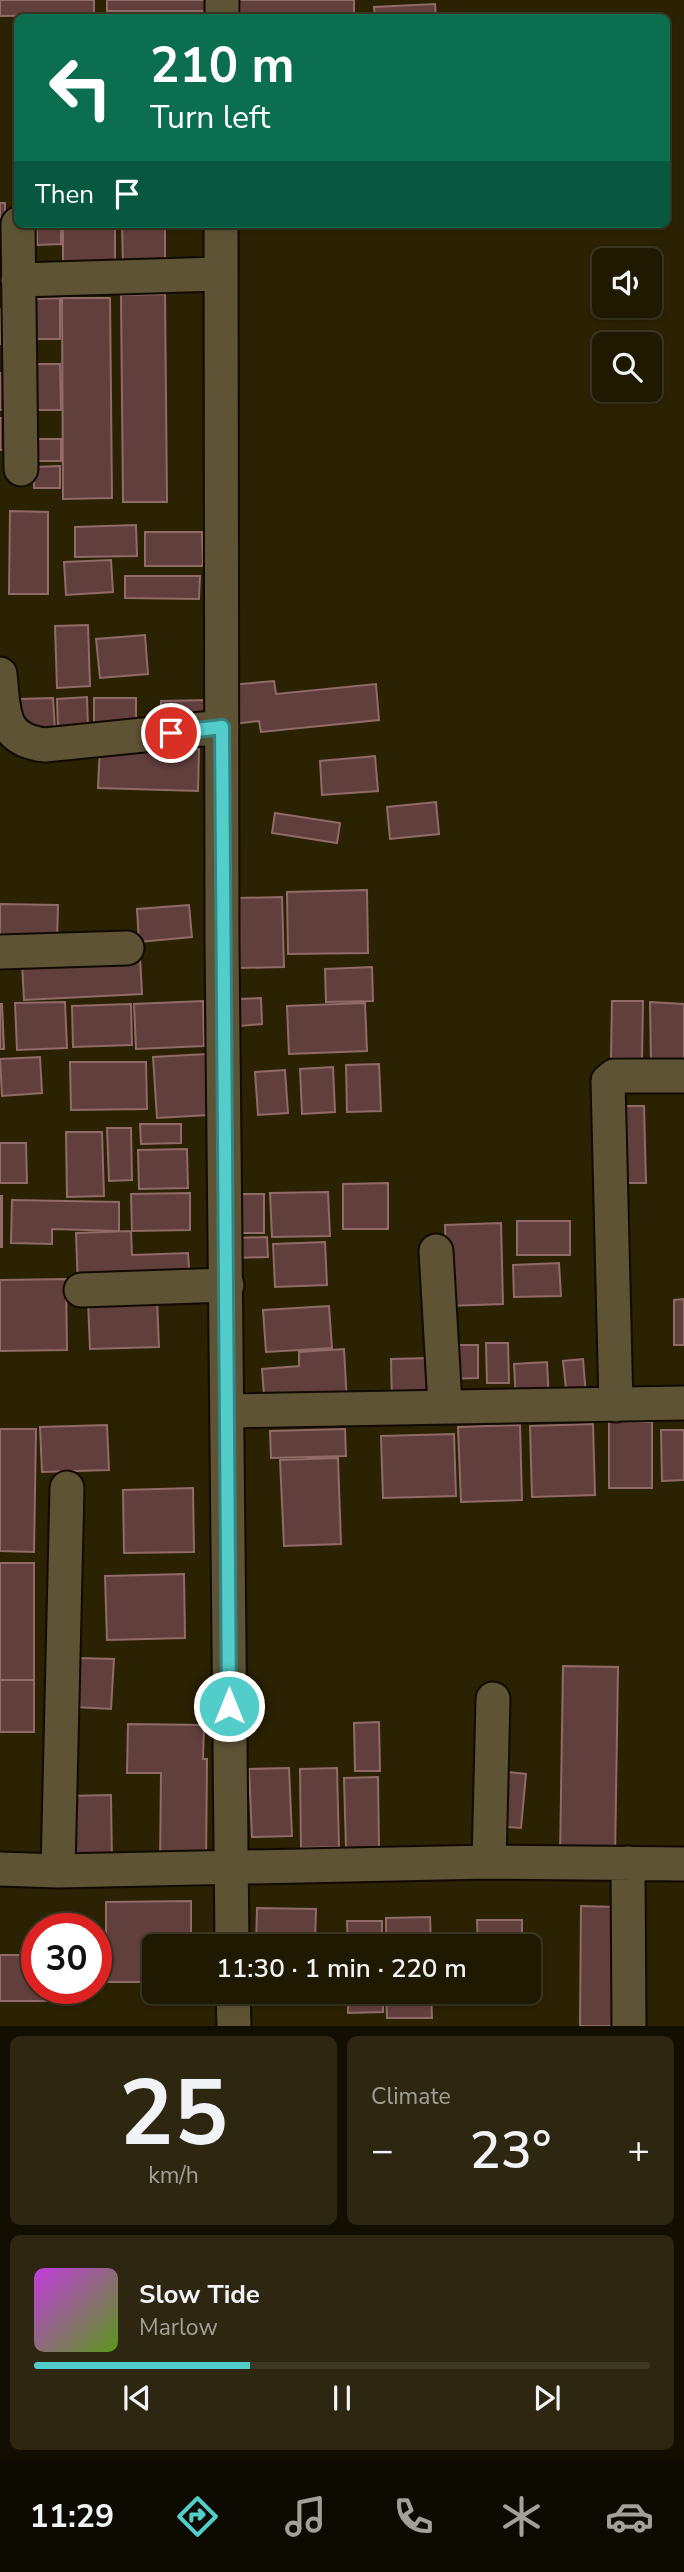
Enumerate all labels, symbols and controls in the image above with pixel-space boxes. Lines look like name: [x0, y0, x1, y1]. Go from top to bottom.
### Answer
text: 210 m: [150, 32, 294, 99]
icon: left: [35, 42, 126, 133]
text: Turn left: [150, 96, 270, 139]
icon: arrive: [108, 175, 146, 213]
text: Then: [35, 177, 94, 212]
map controls: [592, 248, 662, 402]
button: sound: [592, 248, 662, 318]
button: search: [592, 332, 662, 402]
pin: [141, 703, 201, 763]
icon: arrive: [152, 714, 190, 752]
position arrow: [192, 1669, 266, 1743]
speed limit sign: 30: [21, 1913, 112, 2004]
text: 11:30 · 1 min · 220 m: [216, 1951, 467, 1986]
text: 25: [119, 2052, 228, 2176]
text: Climate: [371, 2081, 451, 2112]
text: 23°: [470, 2115, 551, 2186]
text: −: [371, 2125, 394, 2176]
text: +: [627, 2125, 650, 2176]
text: km/h: [148, 2160, 199, 2191]
text: Slow Tide: [139, 2277, 260, 2312]
text: Marlow: [139, 2312, 218, 2343]
icon: previous: [118, 2379, 156, 2417]
icon: pause: [323, 2379, 361, 2417]
icon: next: [528, 2379, 566, 2417]
icon: directions: [173, 2492, 222, 2541]
icon: music: [281, 2492, 330, 2541]
icon: phone: [389, 2492, 438, 2541]
icon: climate: [497, 2492, 546, 2541]
icon: car: [605, 2492, 654, 2541]
text: 11:29: [30, 2495, 114, 2538]

